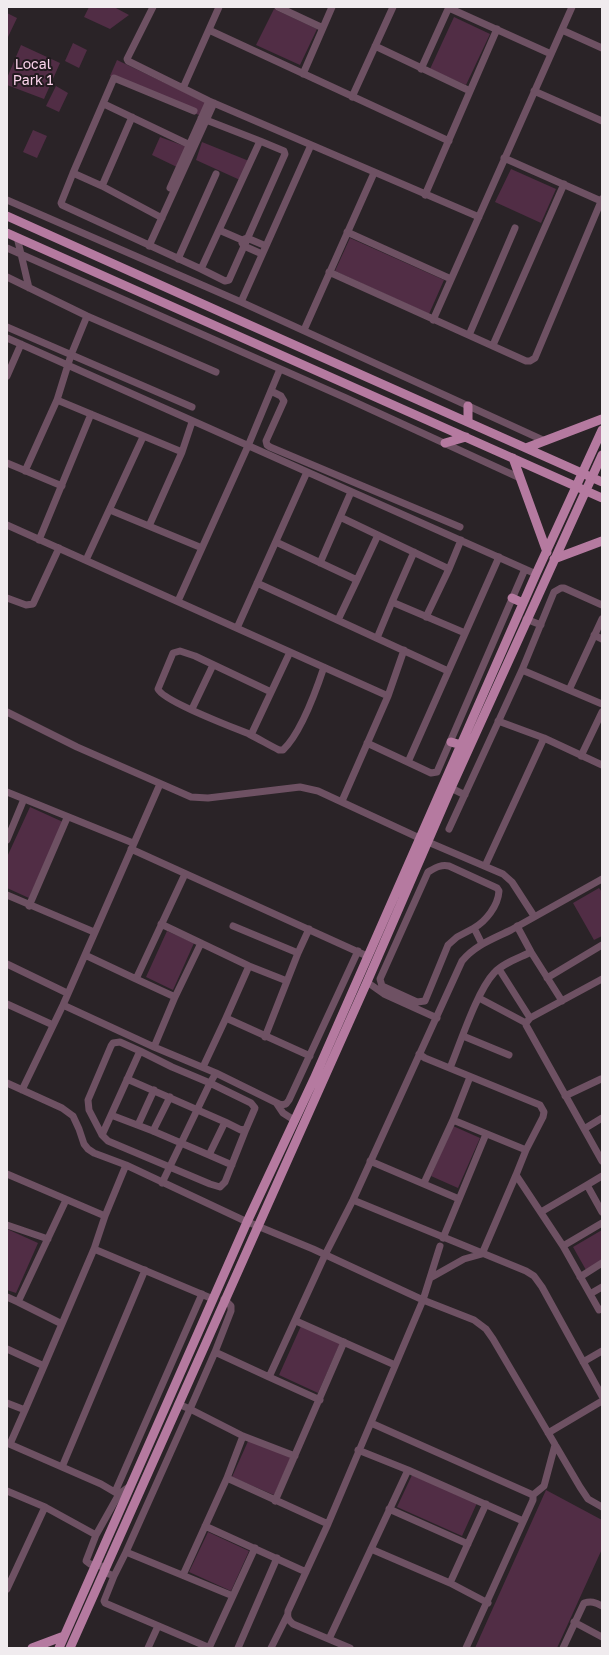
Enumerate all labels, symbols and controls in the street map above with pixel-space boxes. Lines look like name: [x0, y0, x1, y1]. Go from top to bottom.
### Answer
park label: Local Park 1: [13, 57, 53, 90]

